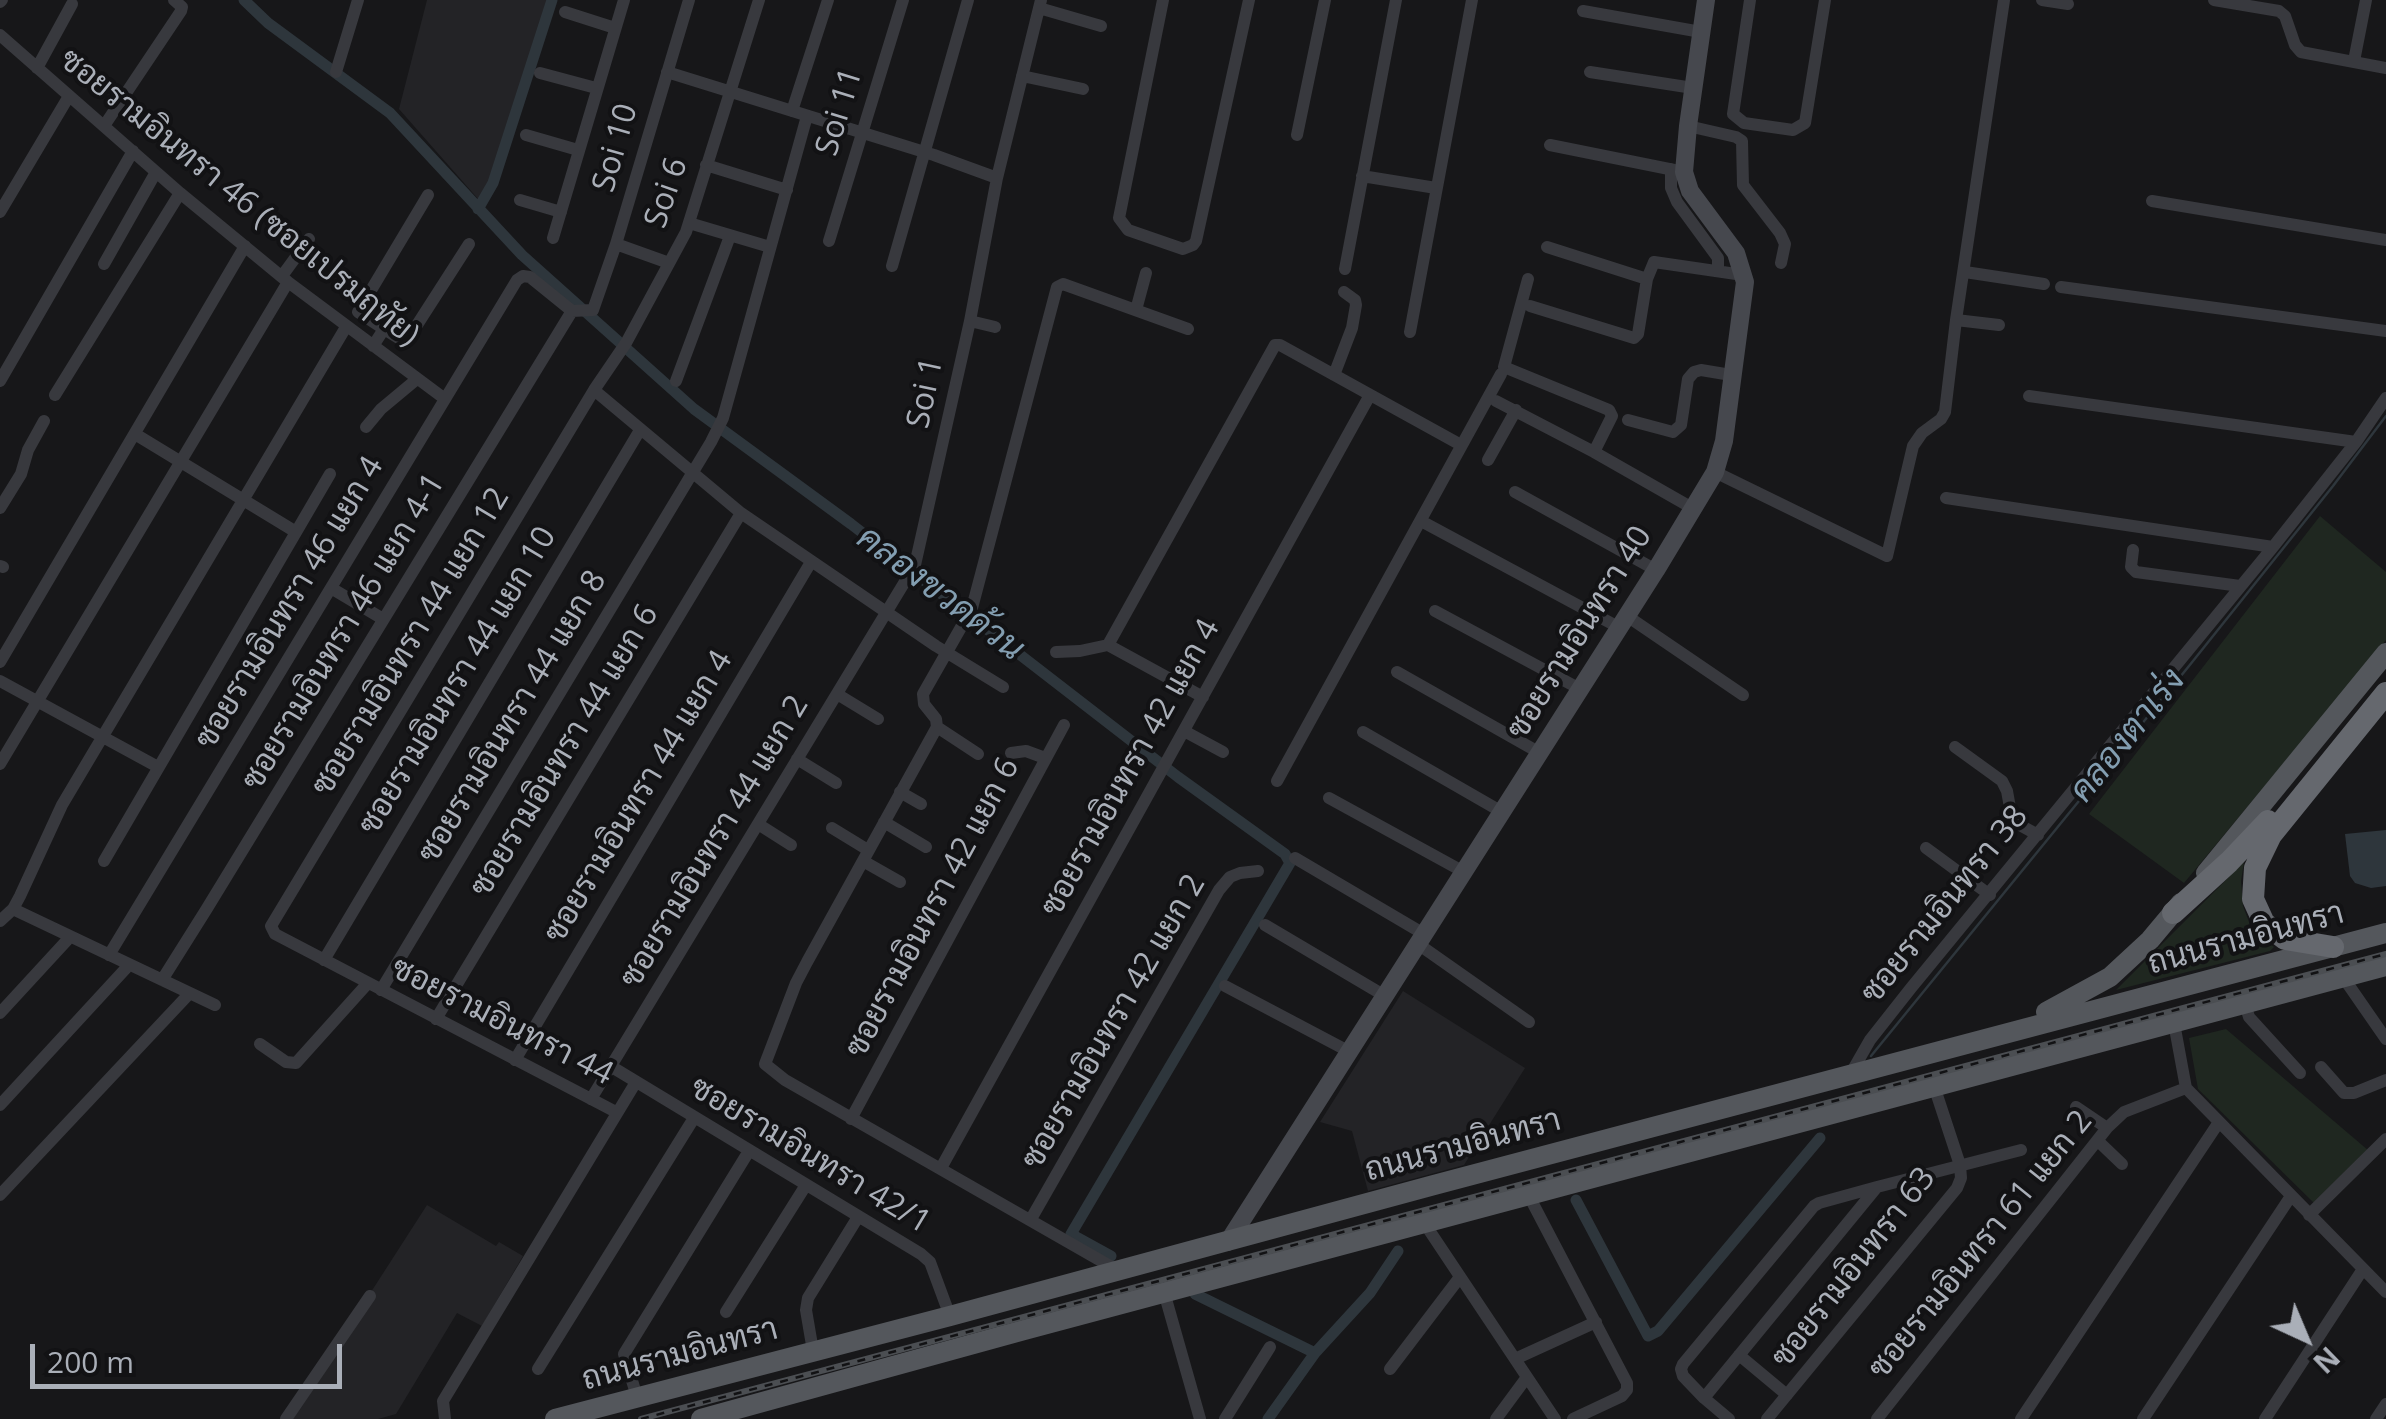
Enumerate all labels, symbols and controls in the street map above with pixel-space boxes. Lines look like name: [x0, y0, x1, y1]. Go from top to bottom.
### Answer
street label: ซอยรามอินทรา 46 (ซอยเปรมฤทัย): [51, 41, 427, 355]
street label: Soi 11: [809, 63, 871, 161]
street label: Soi 10: [585, 100, 647, 196]
street label: Soi 6: [637, 153, 697, 233]
street label: Soi 1: [900, 354, 952, 432]
street label: ซอยรามอินทรา 46 แยก 4: [188, 450, 392, 756]
street label: ซอยรามอินทรา 46 แยก 4-1: [234, 467, 454, 797]
street label: ซอยรามอินทรา 44 แยก 12: [304, 481, 518, 803]
water label: คลองขวดด้วน: [848, 518, 1032, 670]
street label: ซอยรามอินทรา 44 แยก 10: [351, 520, 565, 842]
street label: ซอยรามอินทรา 40: [1499, 520, 1661, 746]
street label: ซอยรามอินทรา 44 แยก 8: [411, 564, 615, 870]
street label: ซอยรามอินทรา 44 แยก 6: [463, 598, 667, 904]
street label: ซอยรามอินทรา 42 แยก 4: [1033, 613, 1229, 923]
street label: ซอยรามอินทรา 44 แยก 4: [537, 644, 741, 950]
water label: คลองตาเร่ง: [2061, 661, 2195, 811]
street label: ซอยรามอินทรา 44 แยก 2: [613, 689, 817, 995]
street label: ซอยรามอินทรา 42 แยก 6: [838, 752, 1028, 1064]
street label: ซอยรามอินทรา 38: [1853, 798, 2037, 1012]
street label: ซอยรามอินทรา 42 แยก 2: [1014, 868, 1214, 1176]
street label: ถนนรามอินทรา: [2144, 894, 2348, 984]
street label: ซอยรามอินทรา 44: [385, 950, 619, 1094]
street label: ซอยรามอินทรา 42/1: [683, 1069, 937, 1243]
street label: ถนนรามอินทรา: [1361, 1101, 1565, 1191]
street label: ซอยรามอินทรา 61 แยก 2: [1861, 1103, 2101, 1387]
street label: ซอยรามอินทรา 63: [1764, 1160, 1944, 1376]
north arrow: [2256, 1289, 2356, 1389]
street label: ถนนรามอินทรา: [578, 1310, 782, 1400]
scale bar: [35, 1324, 348, 1386]
text: N: [2305, 1339, 2348, 1382]
text: 200 m: [47, 1341, 134, 1382]

